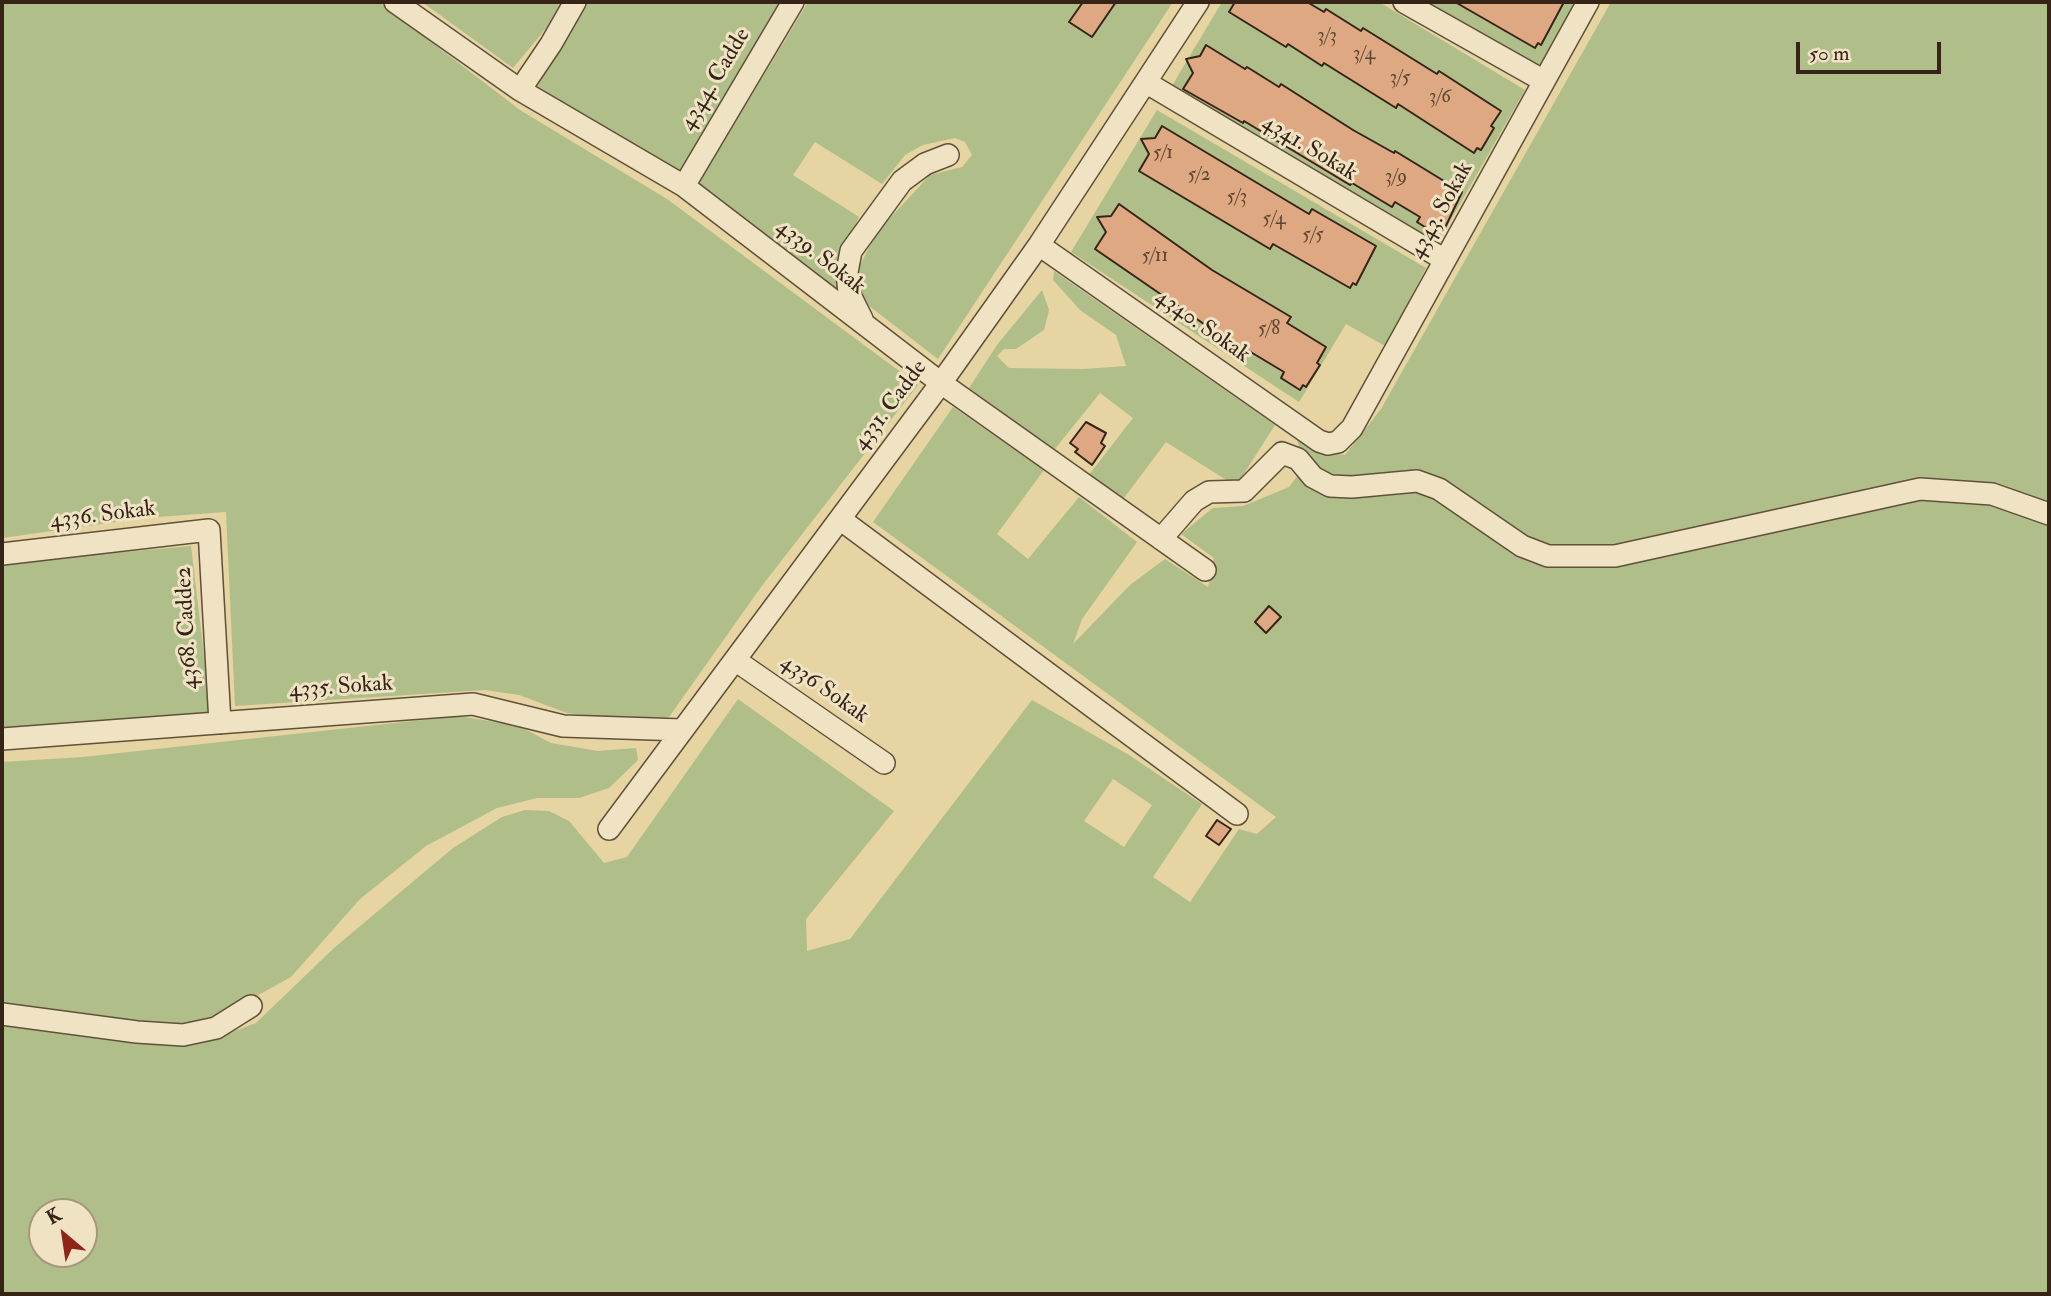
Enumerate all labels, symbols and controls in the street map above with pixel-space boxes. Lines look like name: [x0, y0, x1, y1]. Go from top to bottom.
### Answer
street label: 4344. Cadde: [675, 24, 757, 136]
house number: 3/3: [1317, 26, 1337, 48]
scale bar: [1799, 28, 1944, 72]
text: 50 m: [1809, 40, 1850, 67]
house number: 3/4: [1353, 44, 1375, 66]
house number: 3/5: [1390, 68, 1410, 90]
house number: 3/6: [1429, 87, 1451, 109]
street label: 4341. Sokak: [1256, 110, 1362, 188]
house number: 5/1: [1153, 143, 1173, 165]
street label: 4343. Sokak: [1404, 158, 1480, 264]
house number: 5/2: [1188, 165, 1210, 187]
house number: 3/9: [1385, 167, 1407, 189]
house number: 5/3: [1227, 187, 1247, 209]
house number: 5/4: [1263, 209, 1285, 231]
street label: 4339. Sokak: [770, 214, 870, 302]
house number: 5/5: [1302, 225, 1324, 247]
house number: 5/11: [1142, 246, 1168, 268]
street label: 4340. Sokak: [1149, 284, 1255, 370]
house number: 5/8: [1258, 319, 1280, 341]
street label: 4331. Cadde: [848, 355, 934, 457]
street label: 4336. Sokak: [49, 496, 157, 536]
street label: 4368. Cadde2: [171, 566, 205, 690]
street label: 4336 Sokak: [774, 650, 874, 730]
street label: 4335. Sokak: [288, 671, 394, 705]
north arrow: [28, 1198, 98, 1268]
text: K: [42, 1203, 65, 1230]

